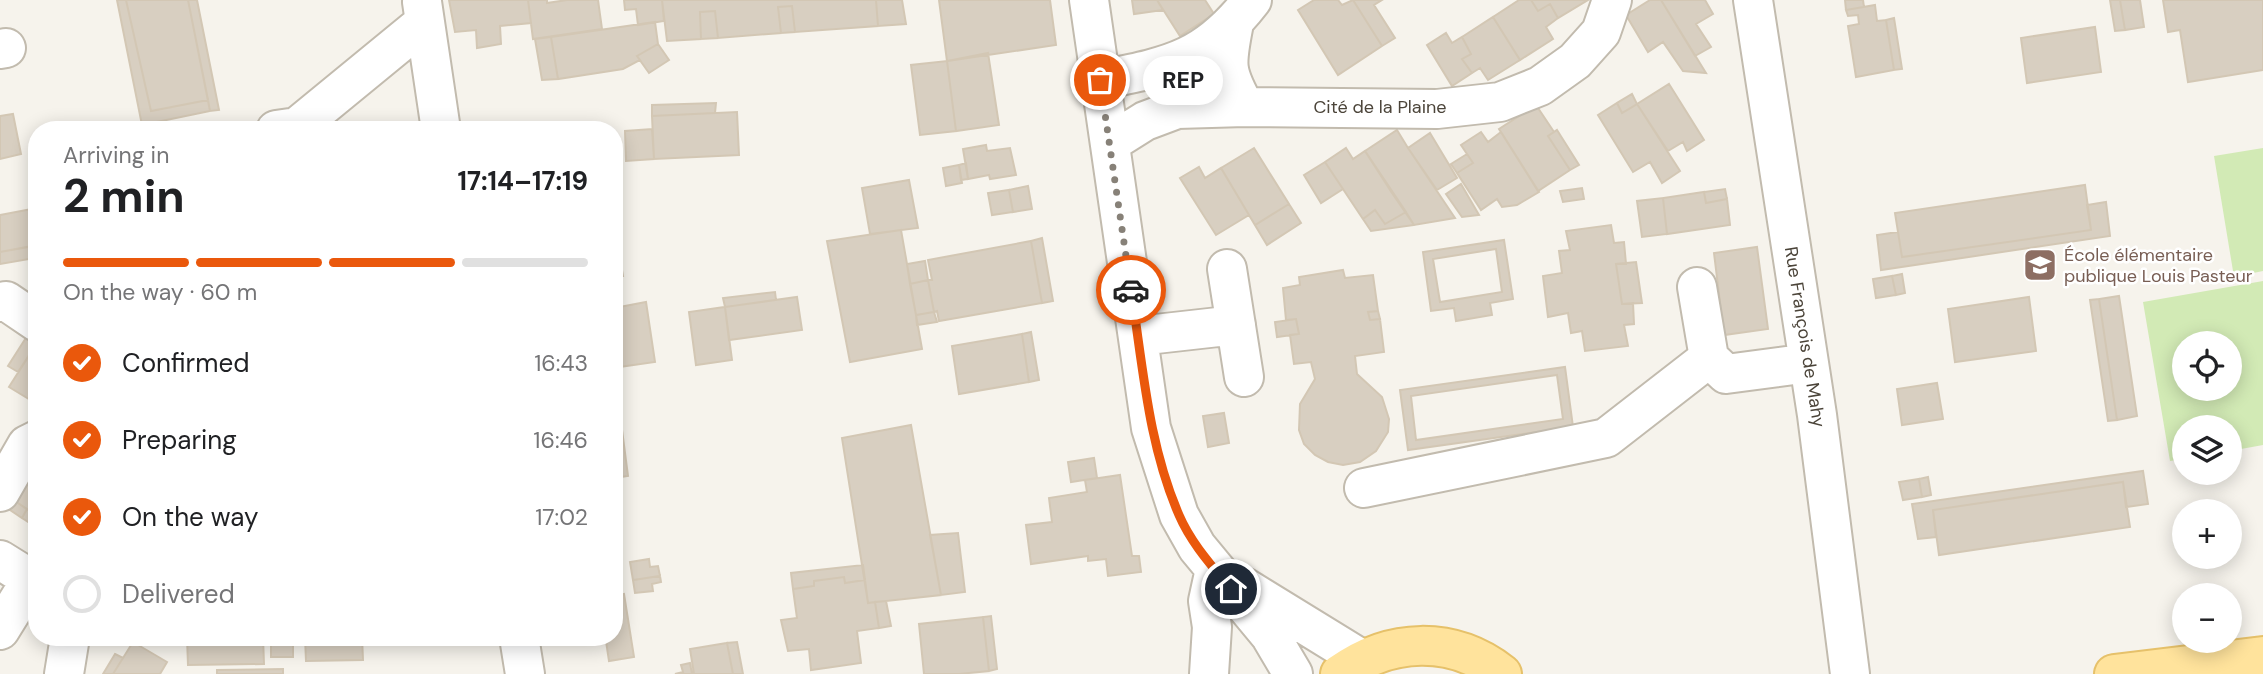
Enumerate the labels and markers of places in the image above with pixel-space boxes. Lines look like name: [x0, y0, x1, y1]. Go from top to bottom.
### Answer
pin: [1070, 50, 1130, 110]
callout: REP: [1142, 56, 1222, 104]
place label: École élémentaire publique Louis Pasteur: [2064, 243, 2253, 288]
school or university icon: École élémentaire publique Louis Pasteur: [2021, 246, 2059, 284]
pin: [1201, 559, 1261, 619]

